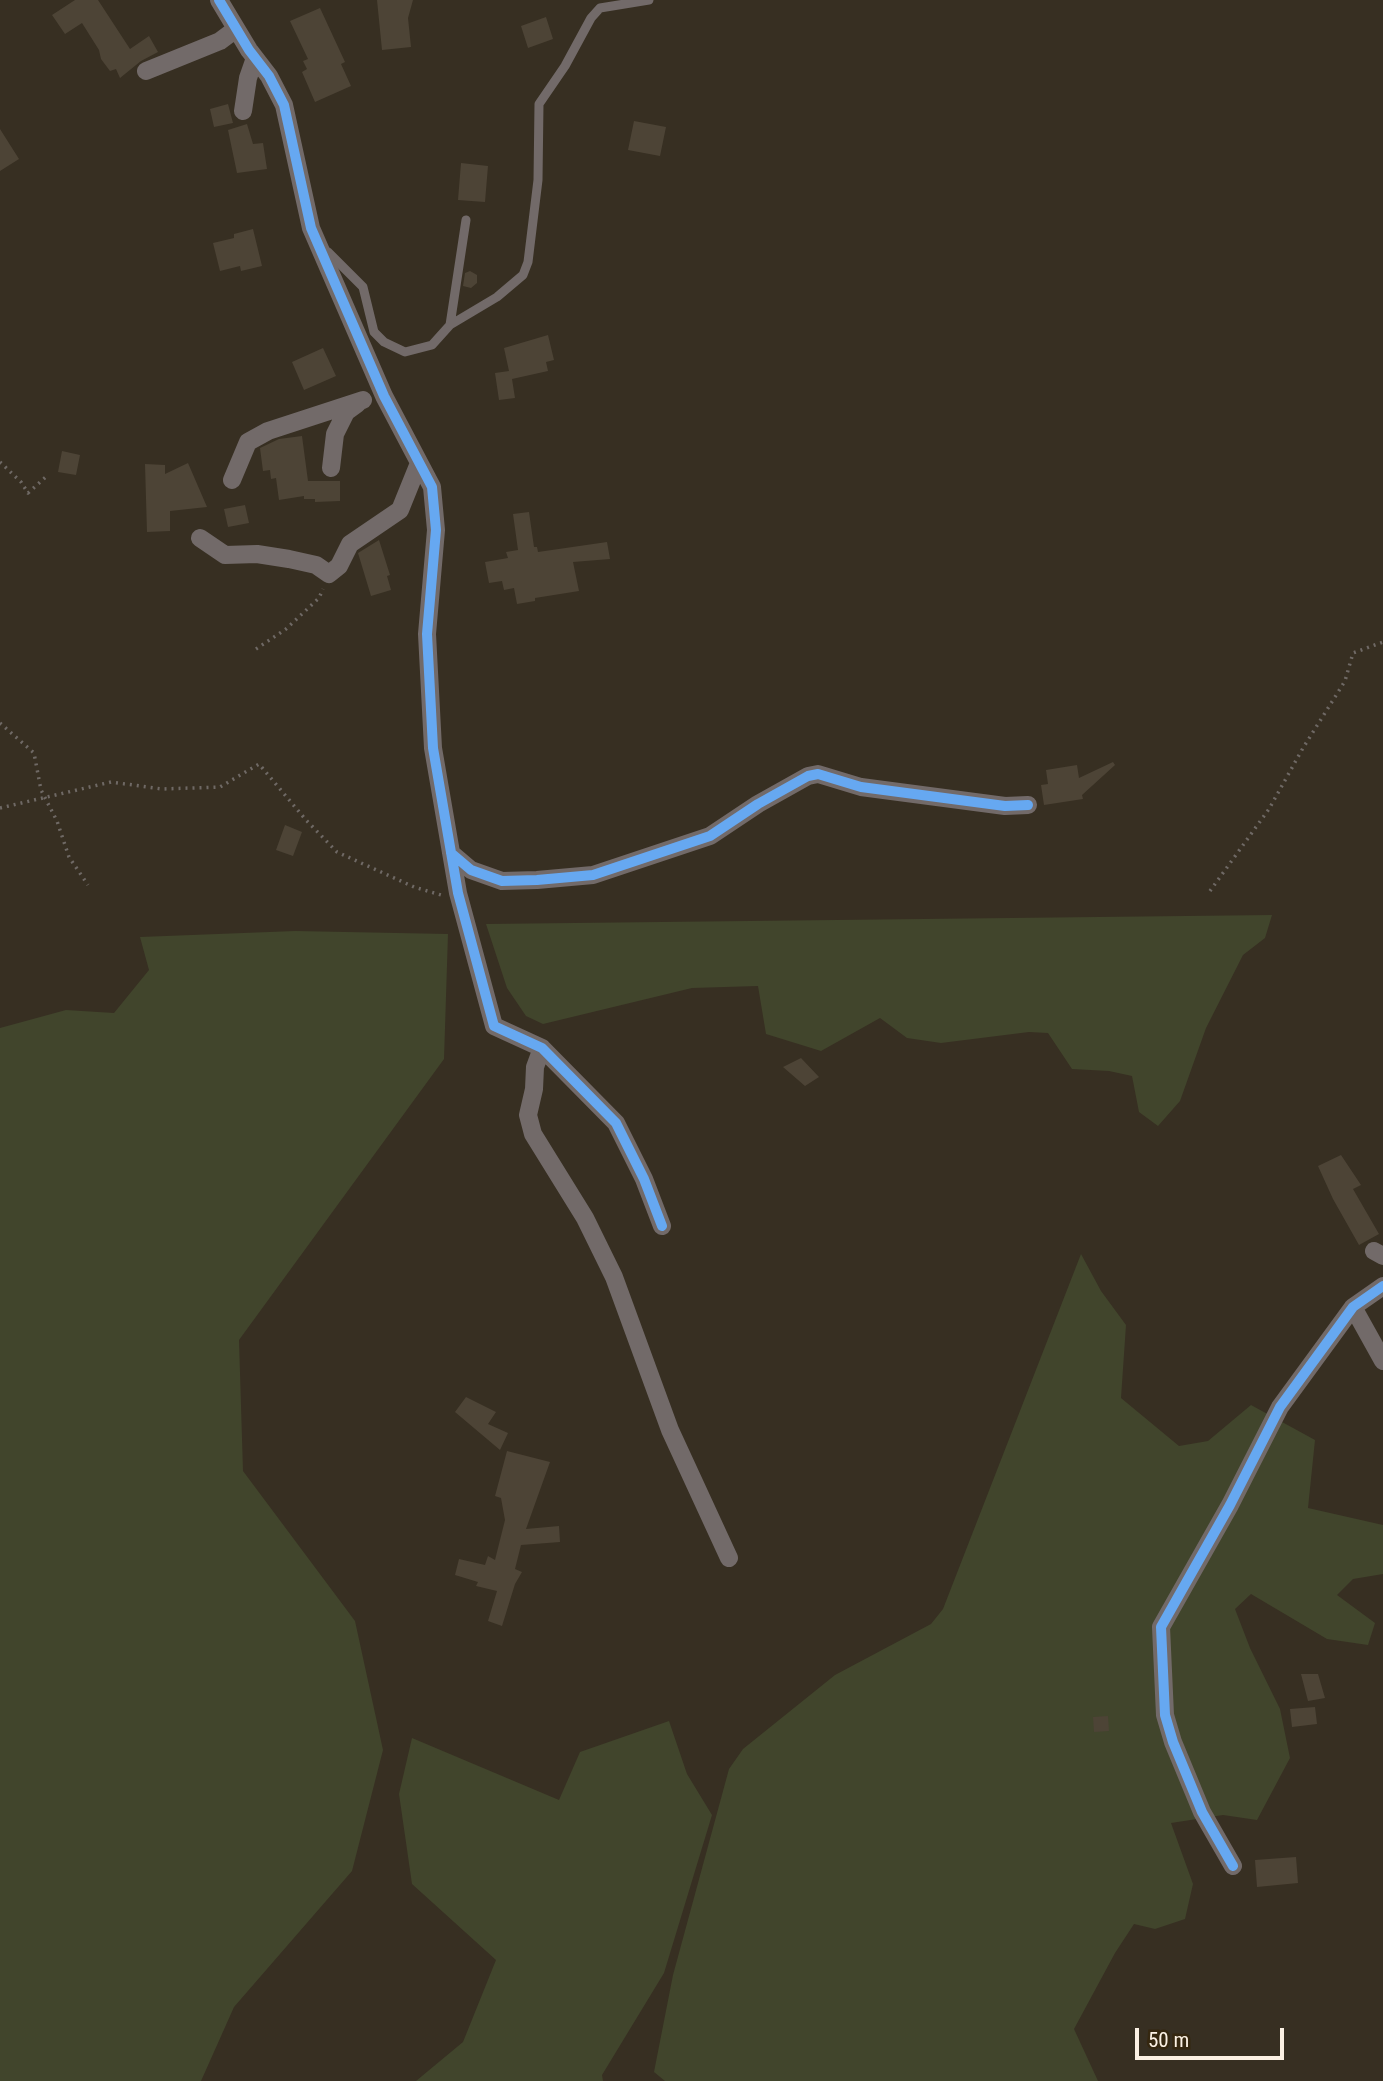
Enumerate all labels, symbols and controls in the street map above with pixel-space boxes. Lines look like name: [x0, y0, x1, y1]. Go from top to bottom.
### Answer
scale bar: [1138, 2014, 1287, 2058]
text: 50 m: [1148, 2028, 1189, 2052]

